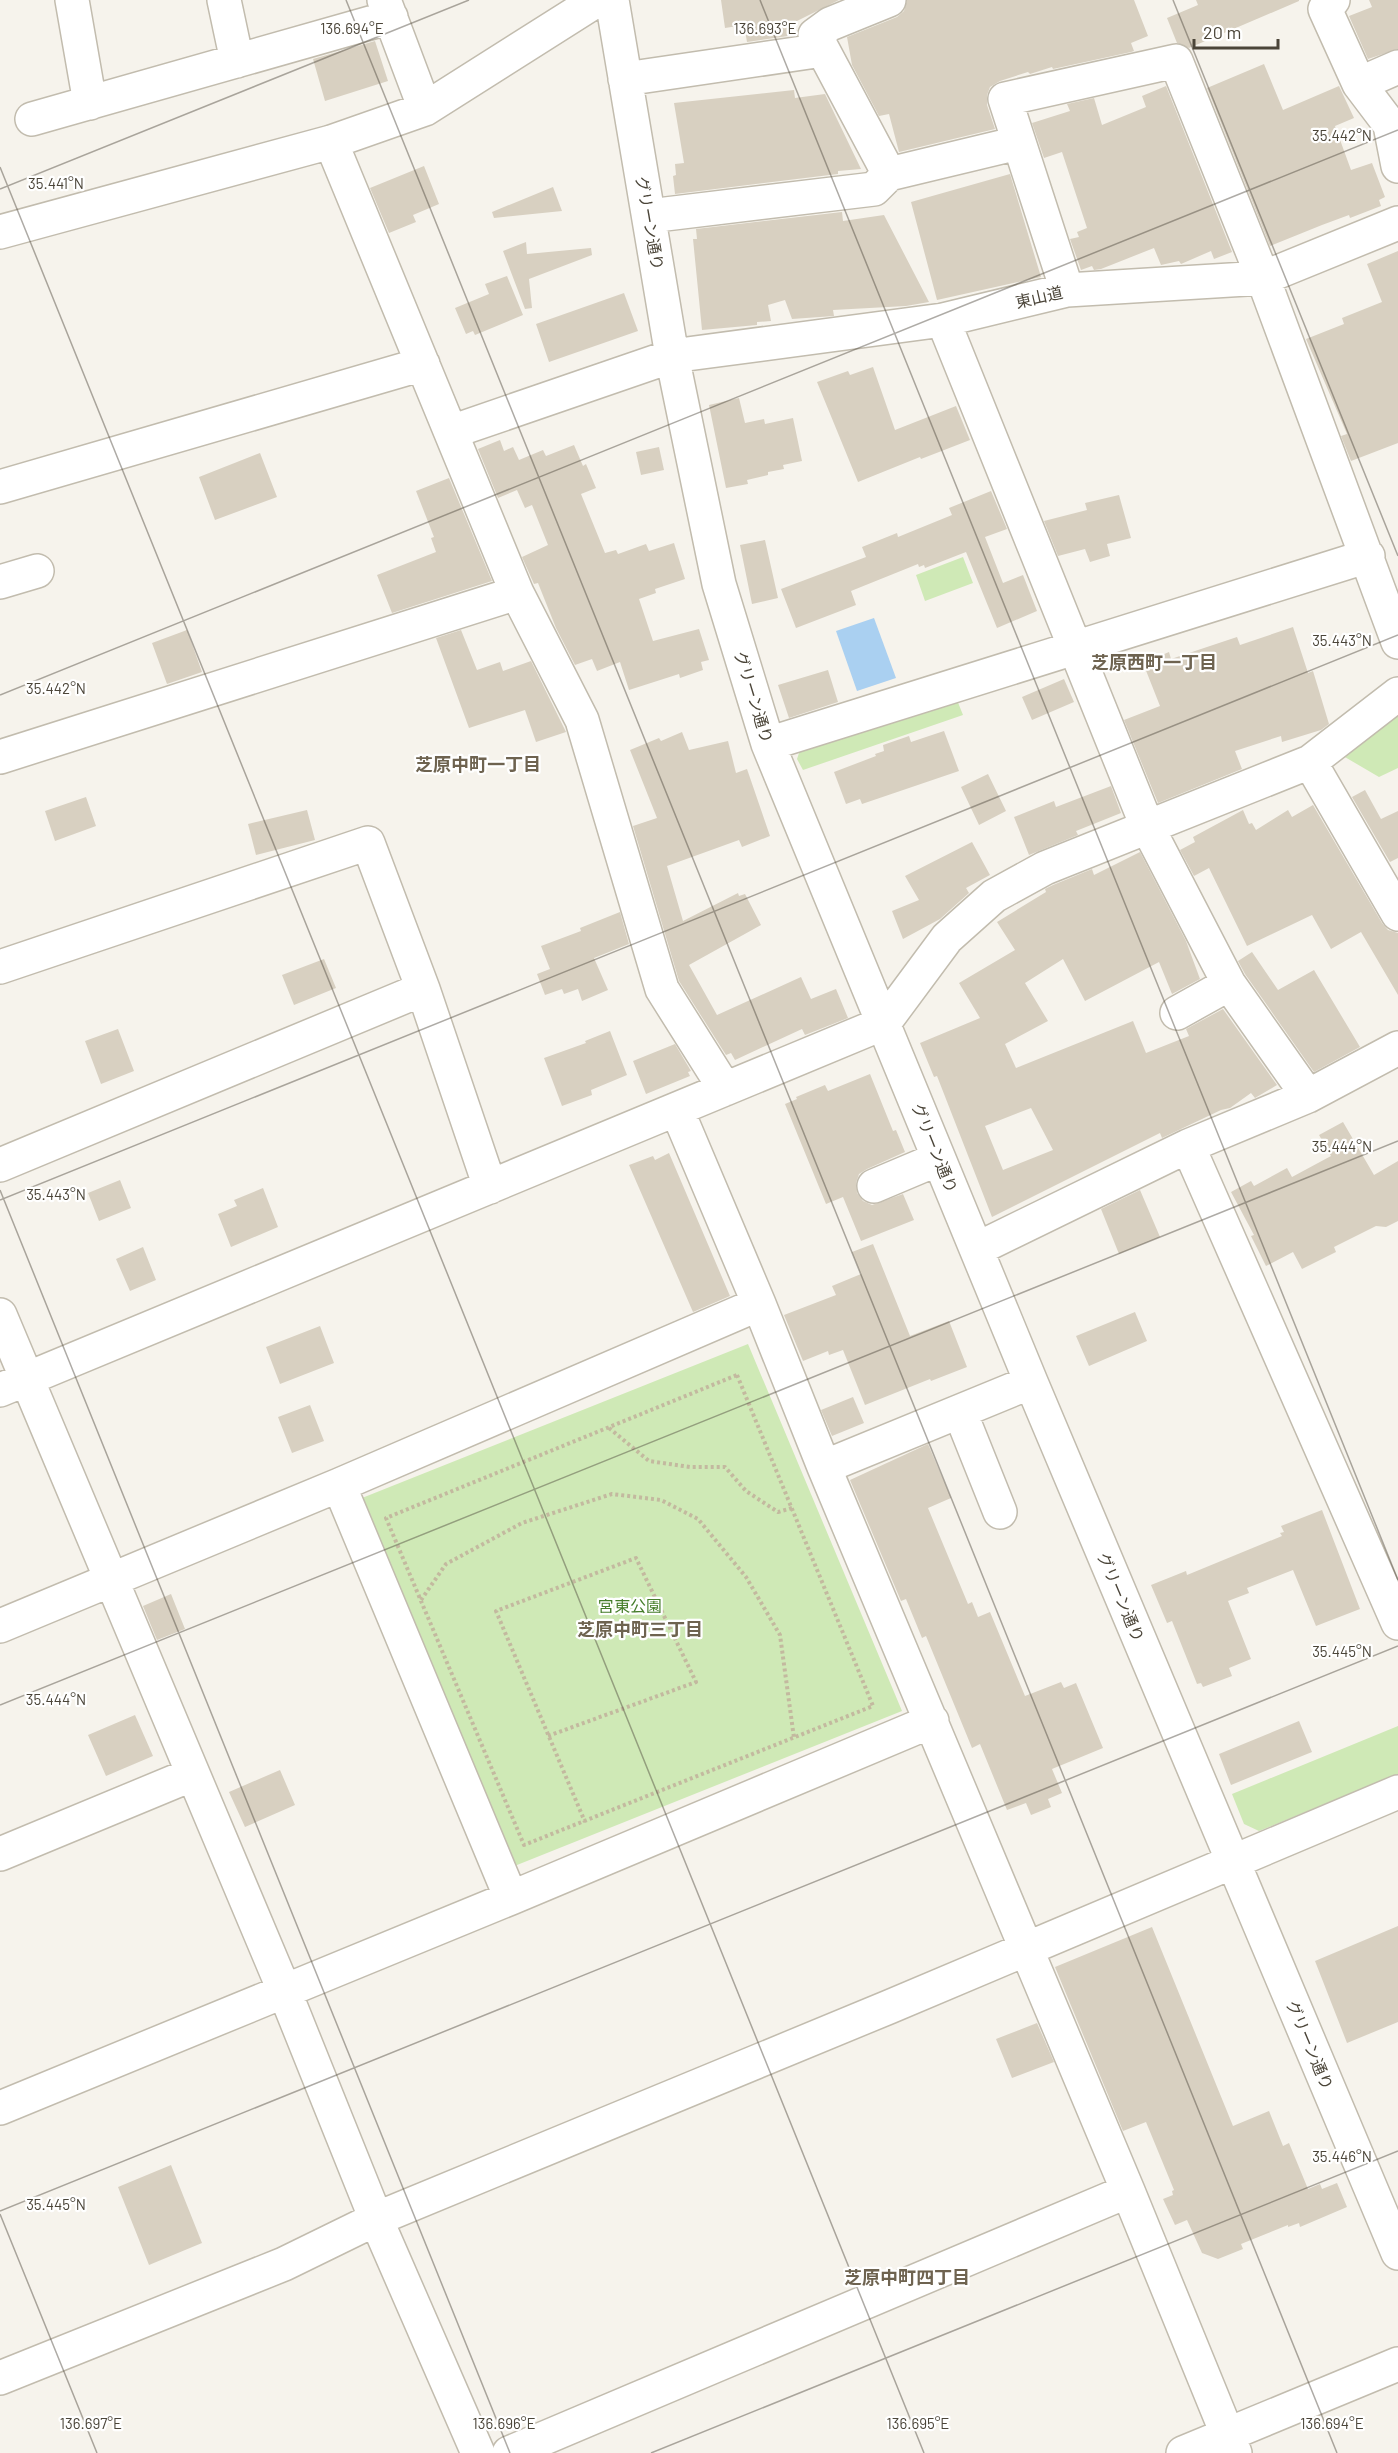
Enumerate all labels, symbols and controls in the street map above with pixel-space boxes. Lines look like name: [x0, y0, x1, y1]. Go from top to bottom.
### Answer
scale bar: [1194, 12, 1278, 50]
text: 136.694°E: [320, 19, 384, 37]
text: 136.693°E: [734, 19, 796, 37]
text: 20 m: [1203, 21, 1241, 43]
text: 35.442°N: [1312, 126, 1372, 144]
text: 35.441°N: [28, 174, 84, 192]
street label: グリーン通り: [633, 174, 668, 271]
street label: 東山道: [1013, 282, 1064, 311]
text: 35.443°N: [1312, 631, 1372, 649]
street label: グリーン通り: [731, 649, 777, 745]
district label: 芝原西町一丁目: [1091, 651, 1217, 673]
text: 35.442°N: [26, 679, 86, 697]
district label: 芝原中町一丁目: [415, 753, 541, 775]
street label: グリーン通り: [909, 1100, 962, 1196]
text: 35.444°N: [1312, 1137, 1372, 1155]
text: 35.443°N: [26, 1185, 86, 1203]
street label: グリーン通り: [1094, 1549, 1149, 1644]
park label: 宮東公園: [598, 1596, 662, 1615]
district label: 芝原中町三丁目: [577, 1618, 703, 1640]
text: 35.445°N: [1312, 1642, 1372, 1660]
text: 35.444°N: [26, 1690, 86, 1708]
street label: グリーン通り: [1283, 1997, 1338, 2092]
text: 35.446°N: [1312, 2147, 1372, 2165]
text: 35.445°N: [26, 2195, 86, 2213]
district label: 芝原中町四丁目: [844, 2266, 970, 2288]
text: 136.697°E: [60, 2414, 122, 2432]
text: 136.696°E: [473, 2414, 535, 2432]
text: 136.695°E: [887, 2414, 949, 2432]
text: 136.694°E: [1300, 2414, 1364, 2432]

